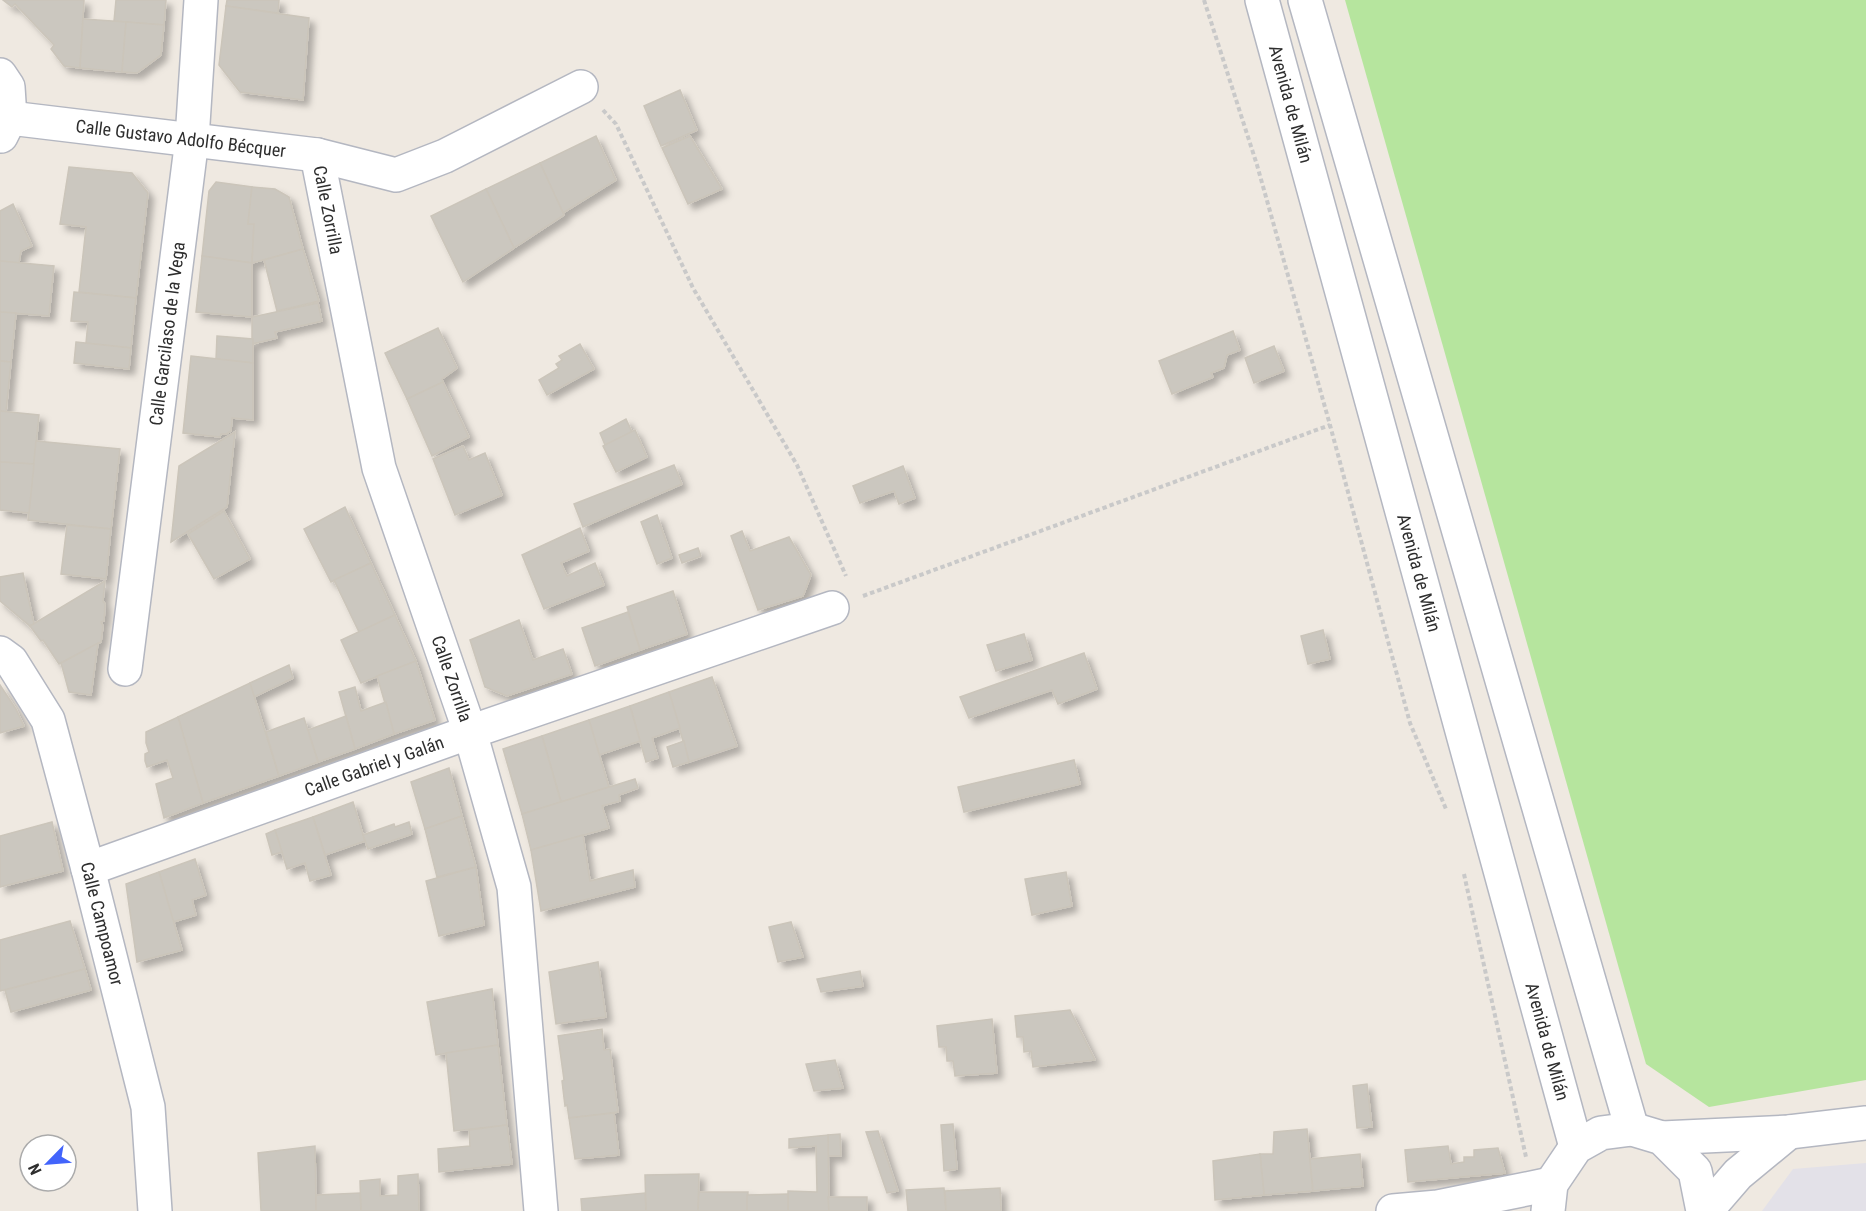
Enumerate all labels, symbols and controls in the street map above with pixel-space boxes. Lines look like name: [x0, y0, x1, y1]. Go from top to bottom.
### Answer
street label: Avenida de Milán: [1265, 43, 1317, 165]
street label: Calle Gustavo Adolfo Bécquer: [75, 115, 288, 161]
street label: Calle Zorrilla: [309, 164, 347, 256]
street label: Calle Garcilaso de la Vega: [145, 241, 189, 427]
street label: Avenida de Milán: [1393, 512, 1445, 634]
street label: Calle Zorrilla: [428, 633, 477, 725]
street label: Calle Gabriel y Galán: [301, 731, 447, 801]
street label: Calle Campoamor: [77, 859, 128, 988]
street label: Avenida de Milán: [1522, 980, 1574, 1103]
north arrow: [18, 1133, 78, 1193]
text: N: [24, 1161, 46, 1178]

